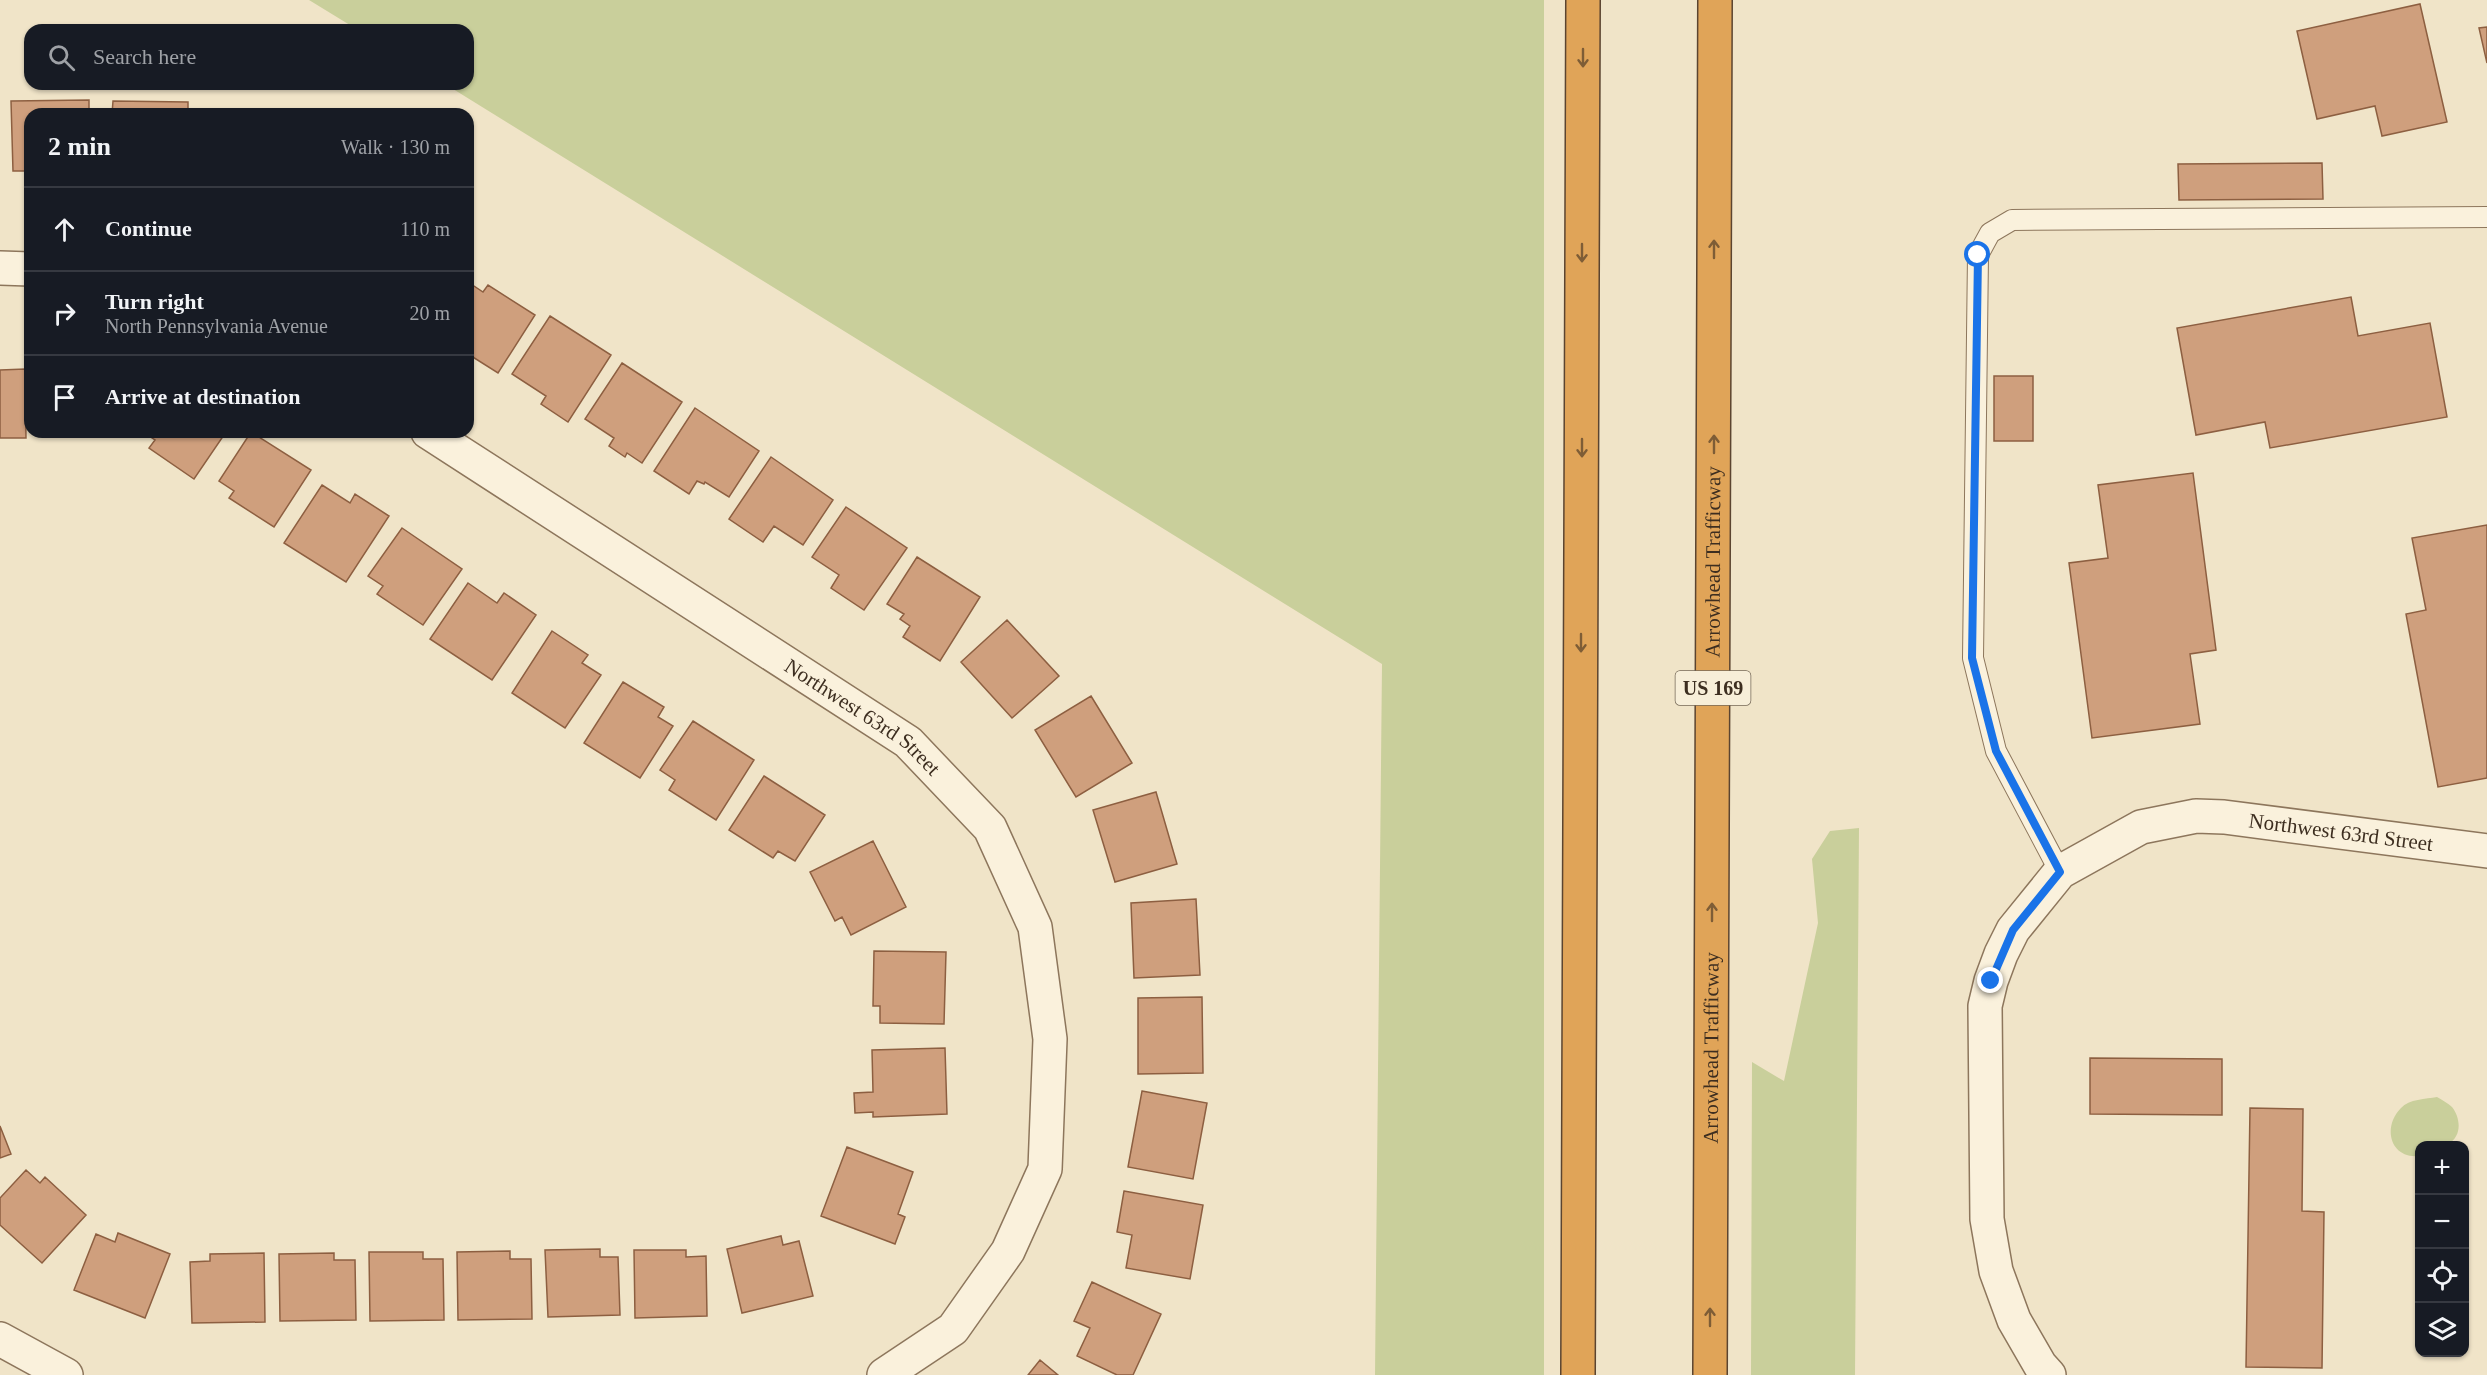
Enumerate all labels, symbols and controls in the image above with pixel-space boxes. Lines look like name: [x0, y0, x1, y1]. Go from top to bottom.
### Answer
search box: [24, 24, 474, 90]
icon: search: [45, 41, 78, 74]
text: Search here: [93, 44, 196, 69]
one-way arrow: [1577, 48, 1589, 68]
text: 2 min: [48, 132, 111, 161]
text: Walk · 130 m: [341, 136, 450, 158]
icon: ahead: [48, 213, 81, 246]
text: Continue: [105, 216, 192, 241]
text: 110 m: [400, 218, 450, 240]
one-way arrow: [1708, 239, 1720, 259]
route start: [1964, 241, 1990, 267]
one-way arrow: [1576, 243, 1588, 263]
text: Turn right: [105, 289, 204, 314]
icon: right: [48, 297, 81, 330]
text: 20 m: [409, 302, 450, 324]
text: North Pennsylvania Avenue: [105, 315, 328, 337]
icon: arrive: [48, 381, 81, 414]
text: Arrive at destination: [105, 384, 301, 409]
one-way arrow: [1708, 434, 1719, 454]
one-way arrow: [1576, 438, 1588, 458]
street label: Arrowhead Trafficway: [1701, 466, 1725, 658]
one-way arrow: [1575, 633, 1587, 653]
street label: Northwest 63rd Street: [780, 654, 945, 780]
road number: US 169: [1676, 671, 1750, 705]
street label: Northwest 63rd Street: [2247, 808, 2435, 856]
one-way arrow: [1706, 902, 1718, 922]
street label: Arrowhead Trafficway: [1699, 952, 1724, 1144]
route end: [1977, 967, 2003, 993]
map controls: [2415, 1141, 2469, 1357]
button: +: [2415, 1141, 2469, 1195]
button: −: [2415, 1195, 2469, 1249]
button: locate: [2415, 1249, 2469, 1303]
button: layers: [2415, 1303, 2469, 1357]
one-way arrow: [1704, 1307, 1716, 1327]

